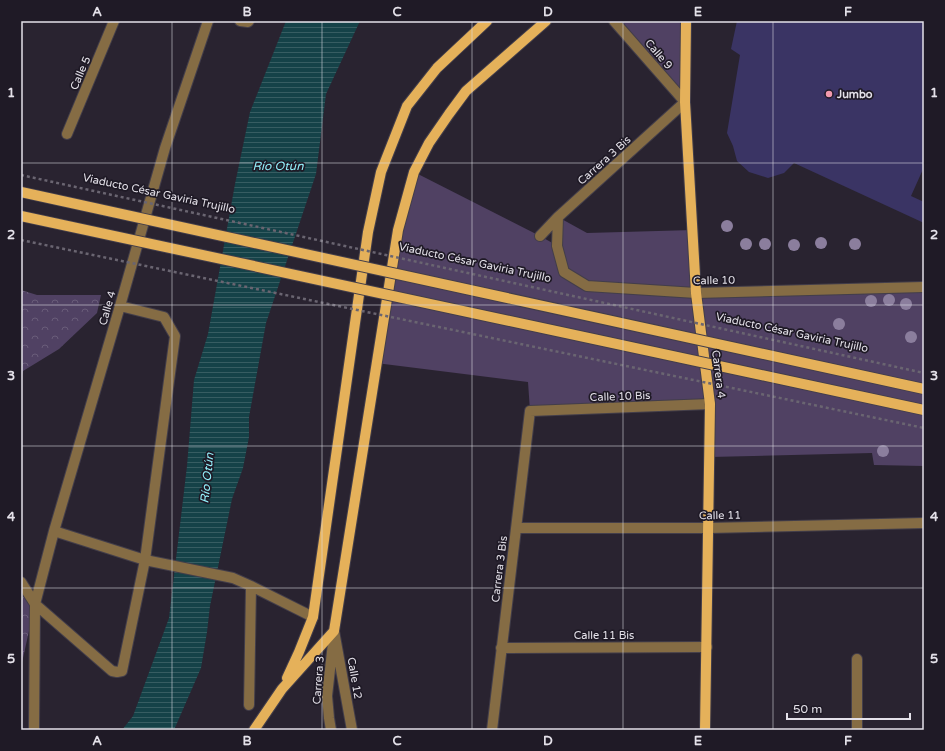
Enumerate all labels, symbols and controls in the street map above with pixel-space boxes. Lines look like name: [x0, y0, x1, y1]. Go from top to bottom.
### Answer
text: A: [92, 4, 102, 20]
text: B: [242, 4, 252, 20]
text: C: [392, 4, 402, 20]
text: D: [543, 4, 553, 20]
text: E: [694, 4, 702, 20]
text: F: [844, 4, 852, 20]
street label: Calle 9: [642, 37, 675, 72]
street label: Calle 5: [68, 54, 93, 92]
text: 1: [7, 85, 15, 101]
text: 1: [930, 85, 938, 101]
place label: Jumbo: [836, 88, 873, 101]
marker: Jumbo: [824, 89, 834, 99]
street label: Carrera 3 Bis: [575, 133, 634, 188]
water label: Río Otún: [253, 159, 304, 173]
street label: Viaducto César Gaviria Trujillo: [82, 171, 237, 216]
text: 2: [7, 227, 15, 243]
text: 2: [930, 227, 938, 243]
street label: Viaducto César Gaviria Trujillo: [398, 240, 553, 285]
street label: Calle 10: [693, 274, 735, 287]
street label: Calle 4: [96, 289, 119, 327]
street label: Viaducto César Gaviria Trujillo: [715, 310, 870, 355]
street label: Carrera 4: [709, 349, 728, 399]
text: 3: [7, 368, 15, 384]
text: 3: [930, 368, 938, 384]
street label: Calle 10 Bis: [589, 389, 651, 404]
water label: Río Otún: [197, 451, 217, 504]
text: 4: [7, 509, 16, 525]
street label: Calle 11: [699, 509, 741, 522]
text: 4: [930, 509, 939, 525]
street label: Carrera 3 Bis: [489, 535, 510, 603]
street label: Calle 11 Bis: [574, 629, 634, 642]
text: 5: [7, 651, 15, 667]
text: 5: [930, 651, 938, 667]
street label: Carrera 3: [310, 655, 327, 705]
street label: Calle 12: [344, 656, 365, 700]
scale bar: [787, 695, 910, 721]
text: 50 m: [793, 702, 822, 716]
text: A: [92, 733, 102, 749]
text: B: [242, 733, 252, 749]
text: C: [392, 733, 402, 749]
text: D: [543, 733, 553, 749]
text: E: [694, 733, 702, 749]
text: F: [844, 733, 852, 749]

